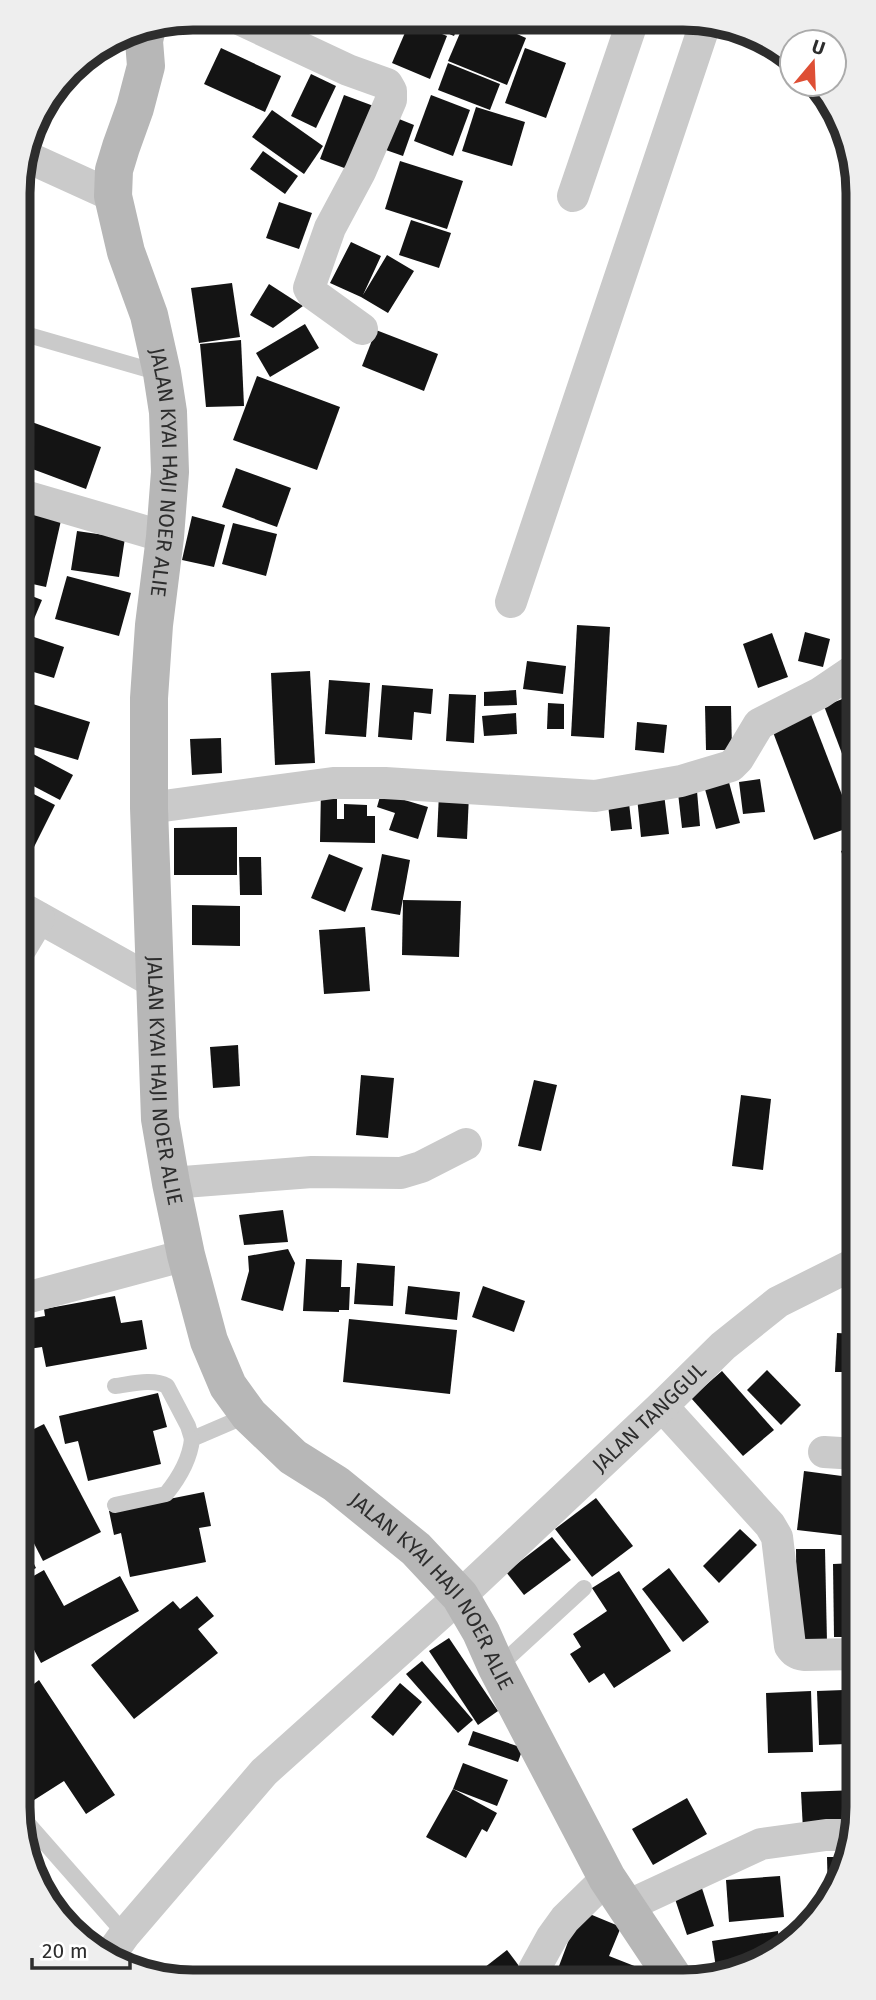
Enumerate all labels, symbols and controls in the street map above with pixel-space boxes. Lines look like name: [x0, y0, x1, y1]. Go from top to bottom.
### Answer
north arrow: [778, 28, 848, 98]
text: U: [809, 35, 828, 60]
street label: JALAN KYAI HAJI NOER ALIE: [144, 345, 183, 598]
street label: JALAN KYAI HAJI NOER ALIE: [141, 955, 188, 1207]
street label: JALAN TANGGUL: [587, 1356, 712, 1478]
street label: JALAN KYAI HAJI NOER ALIE: [344, 1487, 519, 1694]
scale bar: [32, 1926, 130, 1970]
text: 20 m: [42, 1938, 88, 1964]

